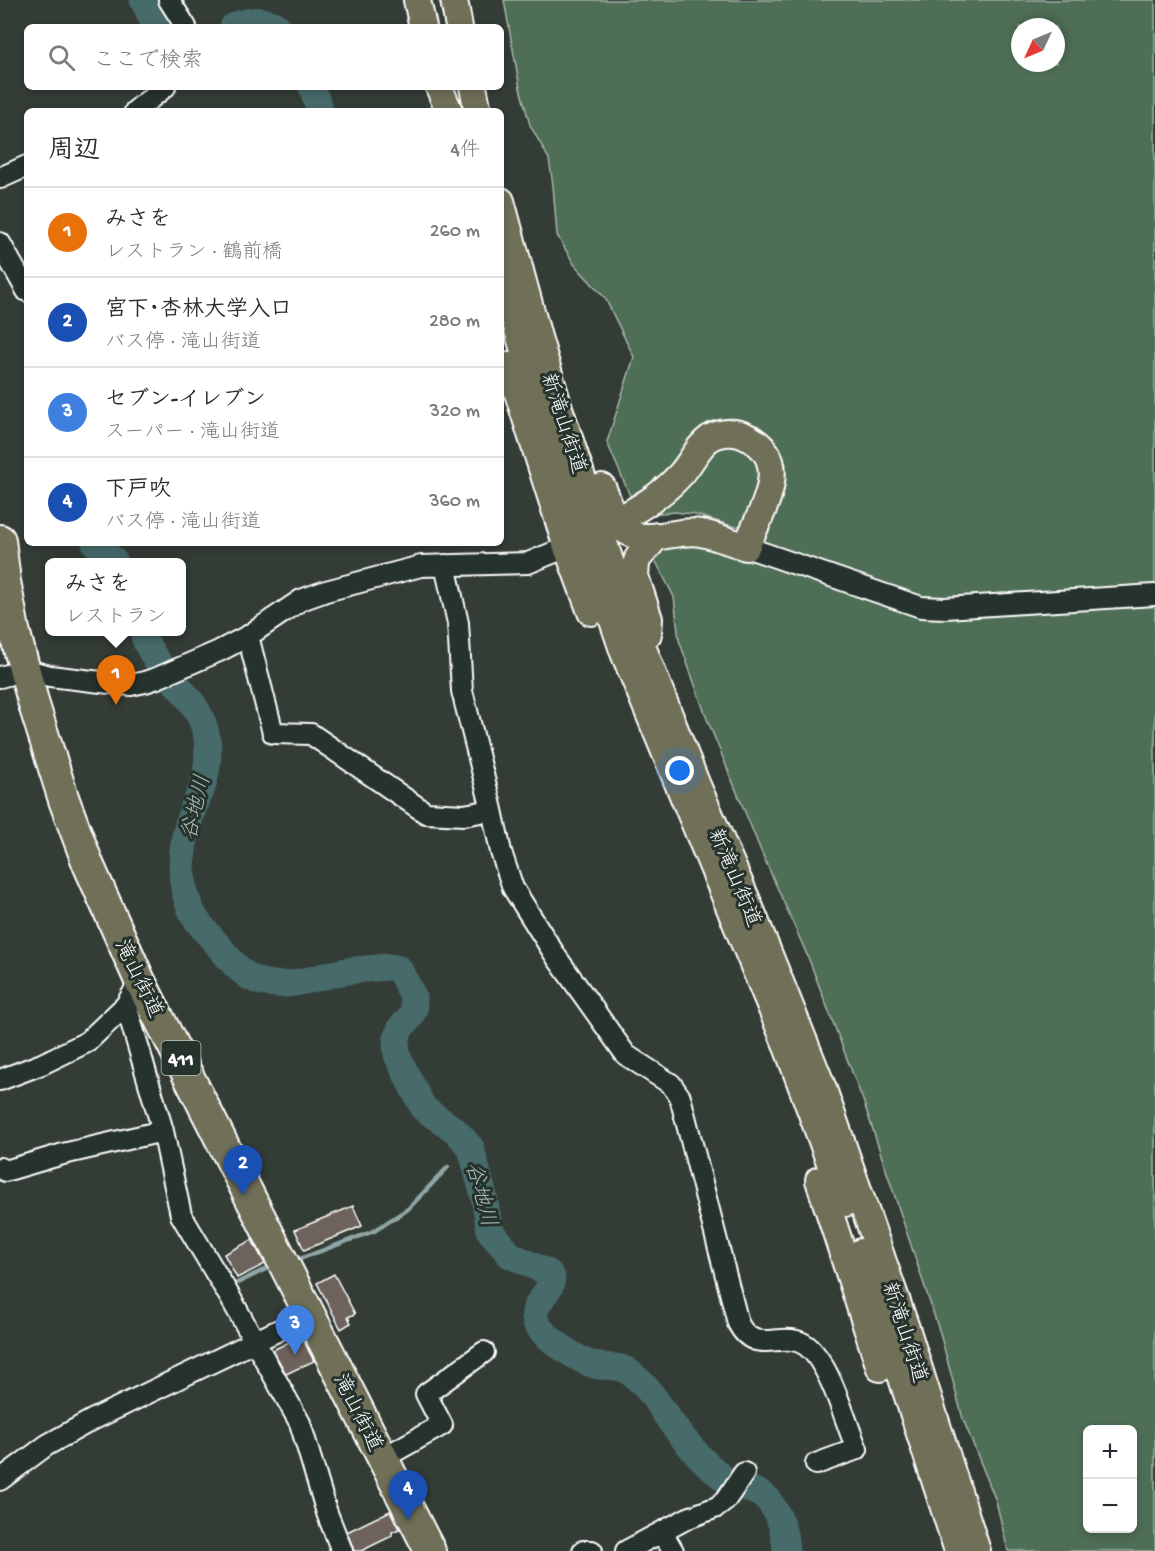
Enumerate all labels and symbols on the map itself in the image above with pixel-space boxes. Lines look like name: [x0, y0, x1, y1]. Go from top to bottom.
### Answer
north arrow: [1011, 18, 1065, 72]
street label: 新滝山街道: [534, 370, 591, 478]
pin: 1: [96, 656, 136, 705]
your location: [665, 756, 694, 785]
water label: 谷地川: [177, 773, 218, 843]
street label: 新滝山街道: [701, 825, 766, 932]
street label: 滝山街道: [107, 936, 167, 1023]
road number: 411: [162, 1041, 201, 1075]
pin: 2: [224, 1146, 262, 1195]
water label: 谷地川: [458, 1160, 501, 1230]
street label: 新滝山街道: [875, 1279, 932, 1387]
pin: 3: [276, 1306, 314, 1355]
street label: 滝山街道: [326, 1370, 387, 1457]
pin: 4: [388, 1470, 428, 1520]

